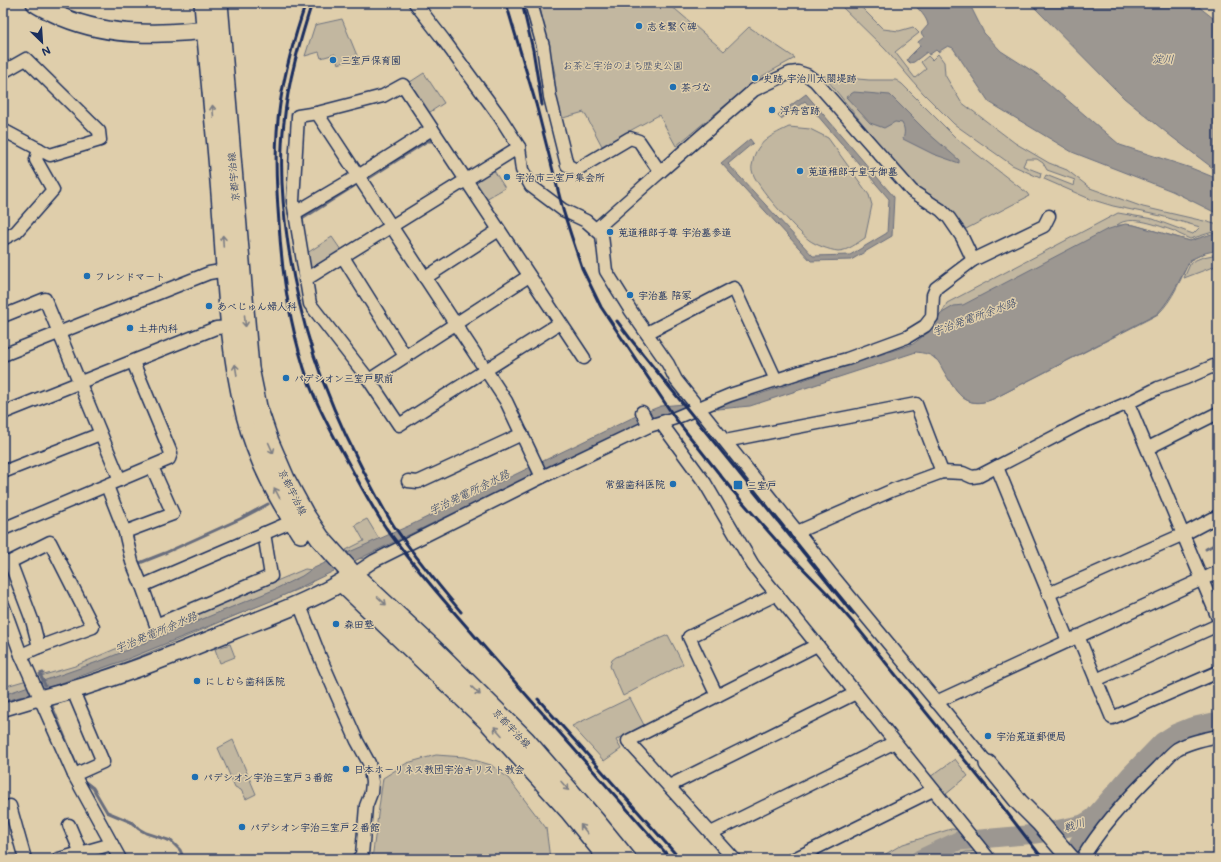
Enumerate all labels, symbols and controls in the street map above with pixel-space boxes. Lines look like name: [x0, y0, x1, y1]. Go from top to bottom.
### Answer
place label: 志を繋ぐ碑: [647, 19, 697, 33]
marker: 志を繋ぐ碑: [634, 21, 644, 31]
north arrow: [22, 22, 62, 62]
text: N: [39, 43, 53, 60]
water label: 淀川: [1152, 51, 1174, 66]
place label: 三室戸保育園: [341, 53, 401, 67]
marker: 三室戸保育園: [328, 55, 338, 65]
park label: お茶と宇治のまち歴史公園: [563, 58, 683, 72]
place label: 史跡 宇治川太閤堤跡: [763, 71, 857, 85]
marker: 史跡 宇治川太閤堤跡: [750, 73, 760, 83]
place label: 茶づな: [681, 80, 711, 94]
marker: 茶づな: [668, 82, 678, 92]
place label: 浮舟宮跡: [780, 103, 820, 117]
one-way arrow: [210, 105, 217, 118]
marker: 浮舟宮跡: [767, 105, 777, 115]
street label: 京都宇治線: [224, 151, 242, 203]
place label: 莵道稚郎子皇子御墓: [808, 164, 898, 178]
marker: 莵道稚郎子皇子御墓: [795, 166, 805, 176]
place label: 宇治市三室戸集会所: [515, 170, 605, 184]
marker: 宇治市三室戸集会所: [502, 172, 512, 182]
place label: 莵道稚郎子尊 宇治墓参道: [618, 225, 732, 239]
marker: 莵道稚郎子尊 宇治墓参道: [605, 227, 615, 237]
one-way arrow: [220, 235, 227, 248]
place label: フレンドマート: [95, 269, 165, 283]
marker: フレンドマート: [82, 271, 92, 281]
place label: 宇治墓 陪冢: [638, 288, 692, 302]
marker: 宇治墓 陪冢: [625, 290, 635, 300]
water label: 宇治発電所余水路: [930, 294, 1019, 339]
place label: あべじゅん婦人科: [217, 299, 297, 313]
marker: あべじゅん婦人科: [204, 301, 214, 311]
one-way arrow: [241, 314, 249, 327]
place label: 土井内科: [138, 321, 178, 335]
marker: 土井内科: [125, 323, 135, 333]
one-way arrow: [232, 364, 240, 377]
place label: パデシオン三室戸駅前: [294, 371, 394, 385]
marker: パデシオン三室戸駅前: [281, 373, 291, 383]
one-way arrow: [268, 441, 276, 453]
water label: 宇治発電所余水路: [426, 465, 513, 518]
street label: 京都宇治線: [275, 467, 311, 517]
place label: 常盤歯科医院: [605, 477, 665, 491]
place label: 三室戸: [747, 478, 777, 492]
marker: 常盤歯科医院: [668, 479, 678, 489]
marker: 三室戸: [732, 479, 744, 491]
one-way arrow: [273, 487, 281, 499]
one-way arrow: [376, 597, 387, 606]
water label: 宇治発電所余水路: [112, 607, 200, 656]
place label: 森田塾: [344, 617, 374, 631]
marker: 森田塾: [331, 619, 341, 629]
place label: にしむら歯科医院: [205, 674, 285, 688]
marker: にしむら歯科医院: [192, 676, 202, 686]
one-way arrow: [471, 686, 481, 696]
street label: 京都宇治線: [490, 705, 534, 751]
one-way arrow: [494, 727, 503, 737]
place label: 宇治菟道郵便局: [996, 729, 1066, 743]
marker: 宇治菟道郵便局: [983, 731, 993, 741]
place label: 日本ホーリネス教団宇治キリスト教会: [354, 762, 525, 776]
marker: 日本ホーリネス教団宇治キリスト教会: [341, 764, 351, 774]
place label: パデシオン宇治三室戸３番館: [203, 770, 333, 784]
marker: パデシオン宇治三室戸３番館: [190, 772, 200, 782]
one-way arrow: [560, 780, 569, 791]
water label: 戦川: [1061, 814, 1087, 835]
place label: パデシオン宇治三室戸２番館: [250, 820, 380, 834]
marker: パデシオン宇治三室戸２番館: [237, 822, 247, 832]
one-way arrow: [580, 823, 589, 834]

